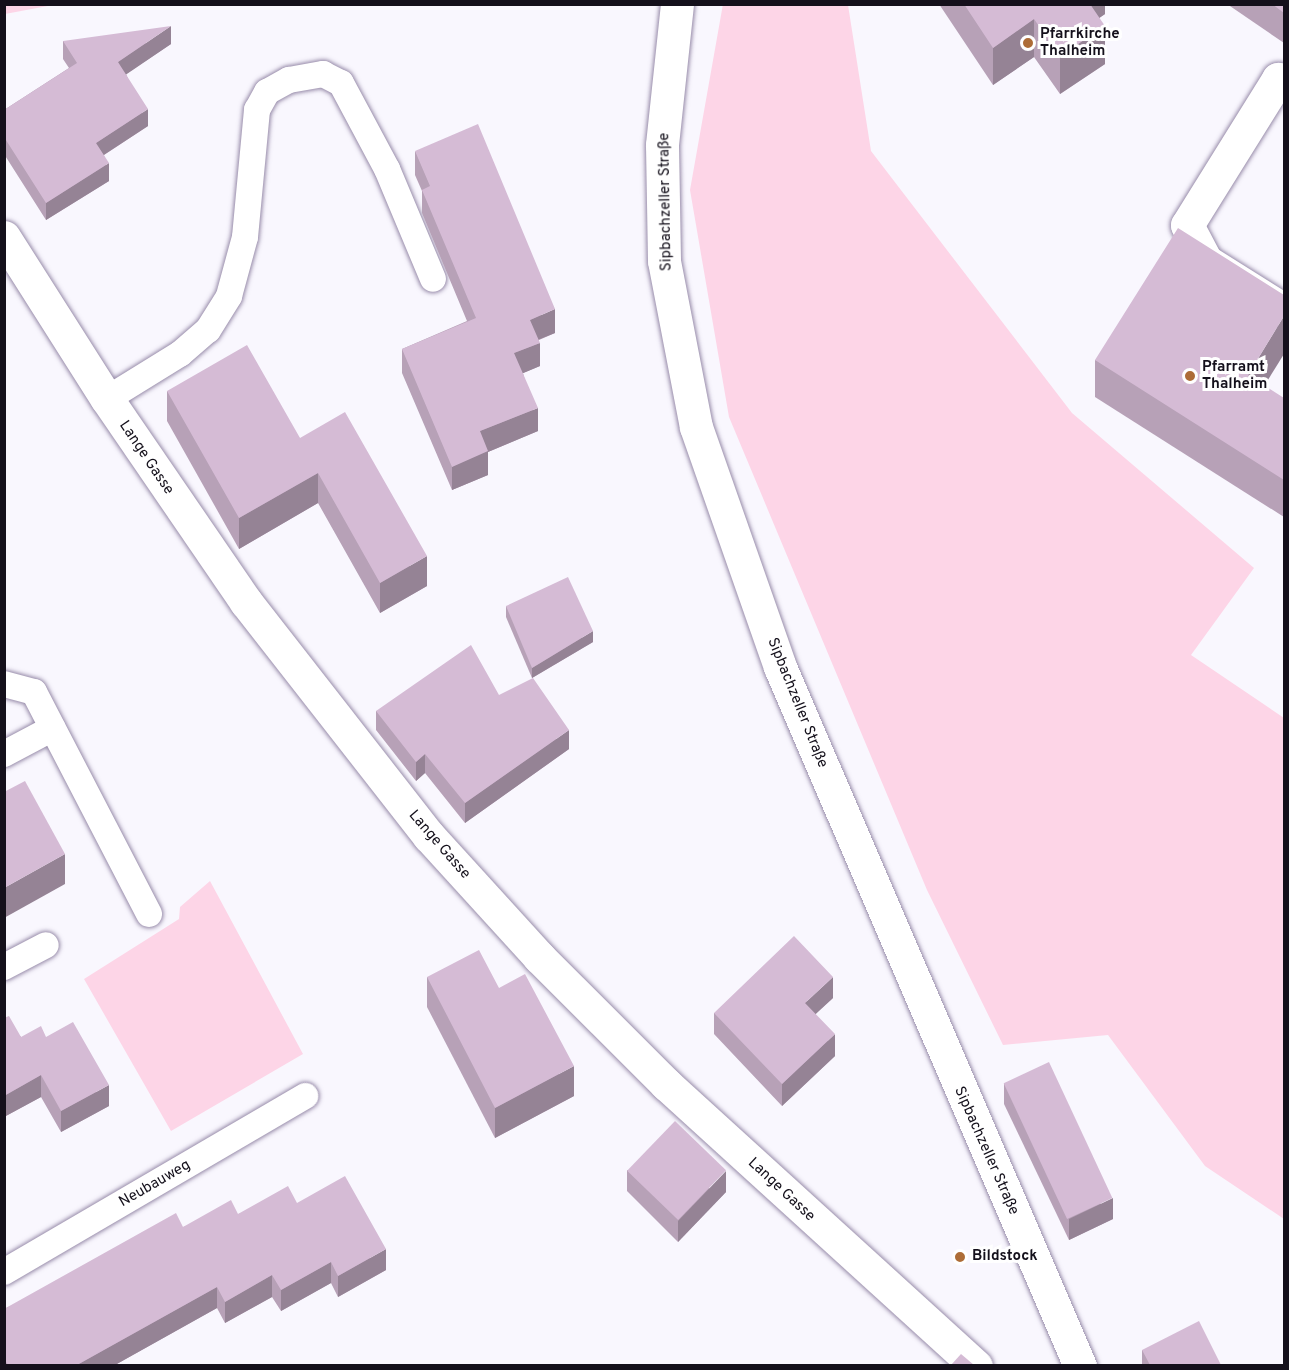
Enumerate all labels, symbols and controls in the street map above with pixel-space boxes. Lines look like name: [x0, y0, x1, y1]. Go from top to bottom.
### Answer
place label: Pfarrkirche Thalheim: [1040, 25, 1120, 60]
marker: Pfarrkirche Thalheim: [1021, 36, 1035, 50]
street label: Sipbachzeller Straße: [656, 133, 676, 271]
place label: Pfarramt Thalheim: [1202, 358, 1267, 393]
marker: Pfarramt Thalheim: [1183, 369, 1197, 383]
street label: Lange Gasse: [115, 418, 177, 498]
street label: Sipbachzeller Straße: [763, 635, 831, 771]
street label: Lange Gasse: [404, 807, 474, 883]
street label: Sipbachzeller Straße: [950, 1084, 1022, 1218]
street label: Lange Gasse: [744, 1154, 818, 1226]
street label: Neubauweg: [116, 1156, 194, 1212]
place label: Bildstock: [972, 1248, 1038, 1266]
marker: Bildstock: [953, 1250, 967, 1264]

